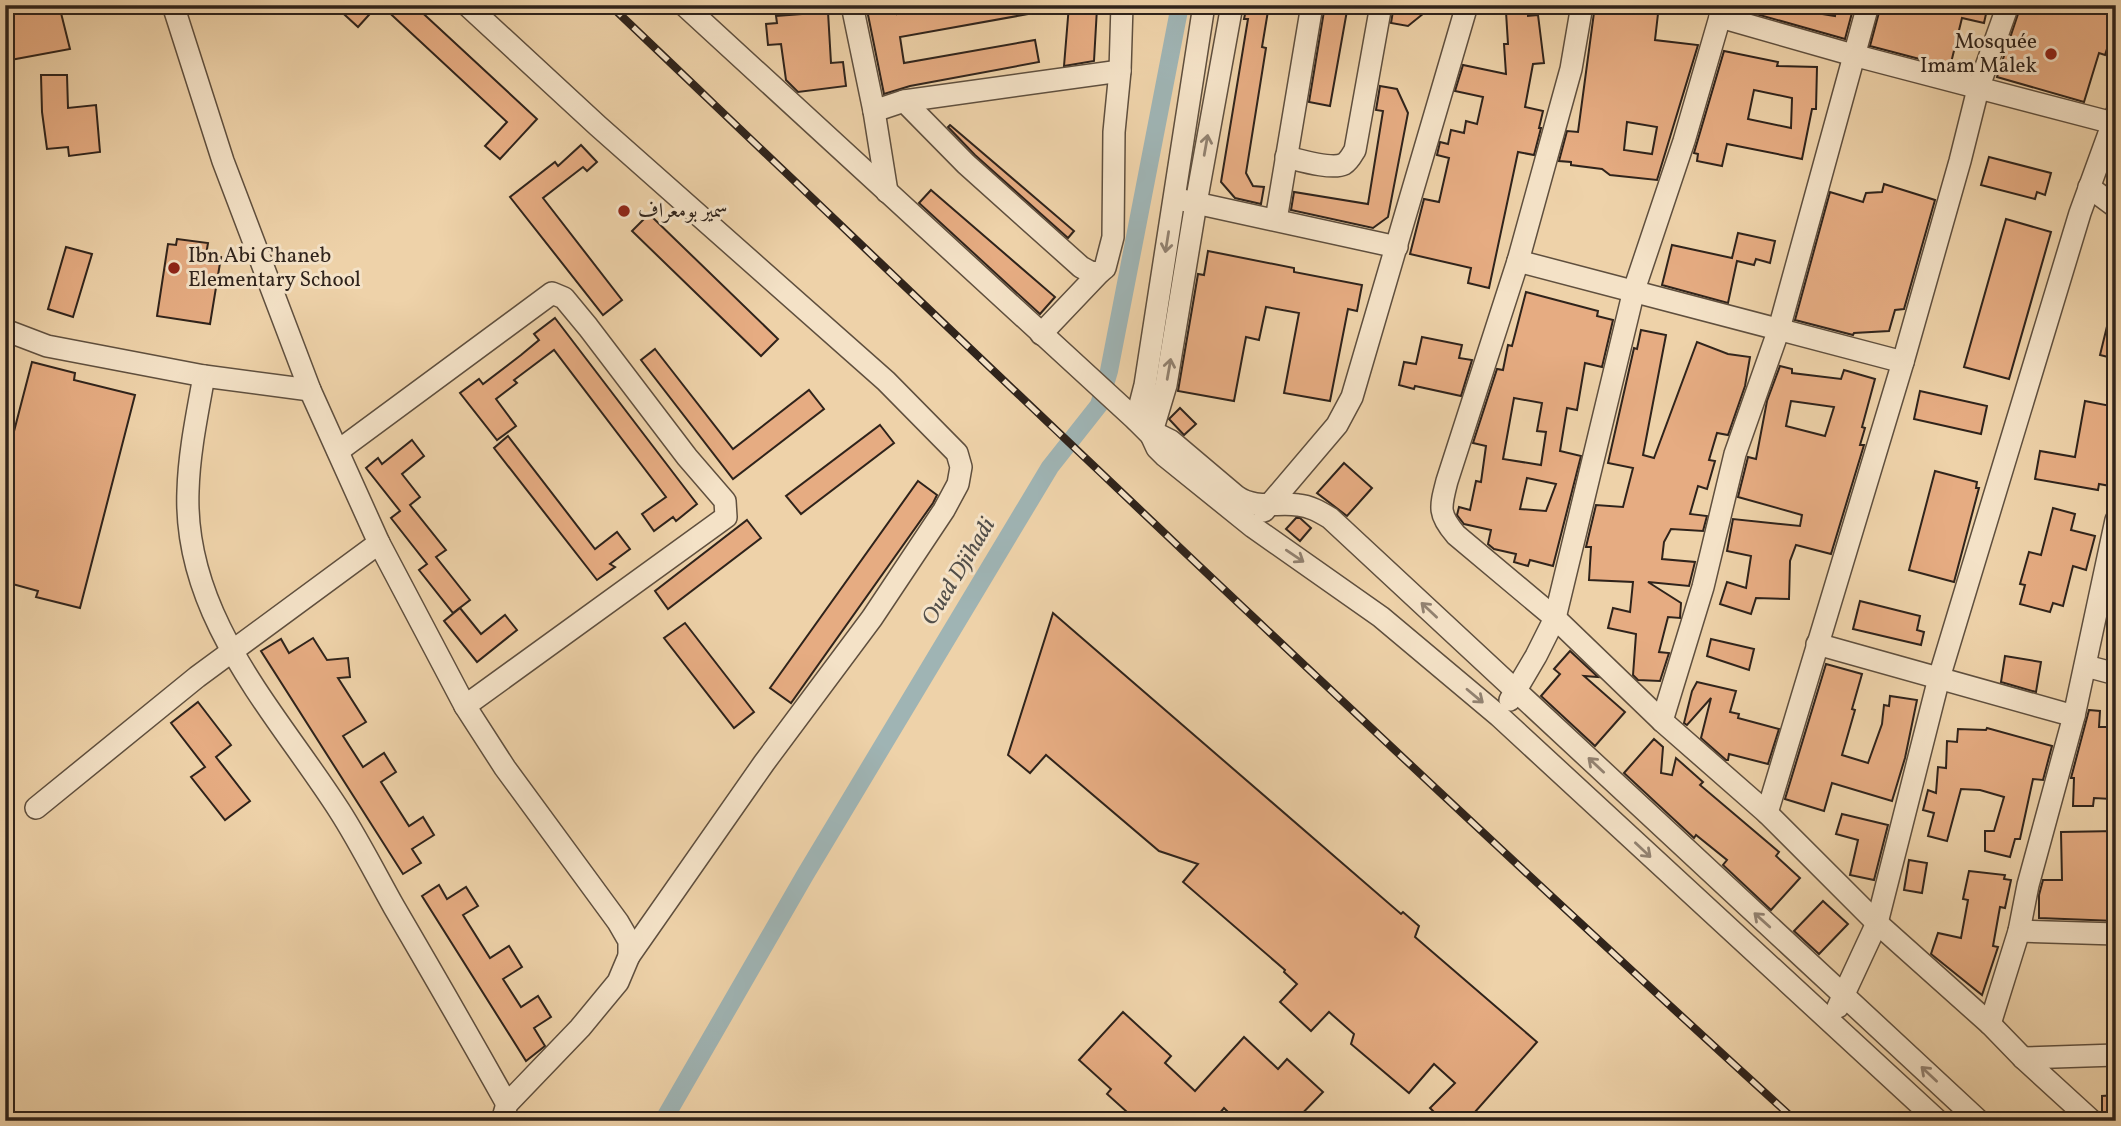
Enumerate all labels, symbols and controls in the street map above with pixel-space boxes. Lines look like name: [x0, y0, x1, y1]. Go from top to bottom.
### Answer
place label: Mosquée Imam Malek: [1920, 28, 2038, 81]
marker: Mosquée Imam Malek: [2043, 46, 2059, 62]
one-way arrow: [1200, 134, 1214, 157]
place label: سمير بومعراف: [638, 197, 728, 226]
marker: سمير بومعراف: [616, 203, 632, 219]
one-way arrow: [1160, 230, 1173, 253]
place label: Ibn Abi Chaneb Elementary School: [188, 242, 361, 295]
marker: Ibn Abi Chaneb Elementary School: [166, 260, 182, 276]
one-way arrow: [1163, 358, 1176, 381]
water label: Oued Djihadi: [914, 512, 1004, 632]
one-way arrow: [1285, 549, 1305, 563]
one-way arrow: [1421, 601, 1438, 618]
one-way arrow: [1466, 688, 1484, 704]
one-way arrow: [1588, 756, 1605, 773]
one-way arrow: [1634, 841, 1651, 858]
one-way arrow: [1754, 911, 1771, 928]
one-way arrow: [1921, 1066, 1938, 1083]

